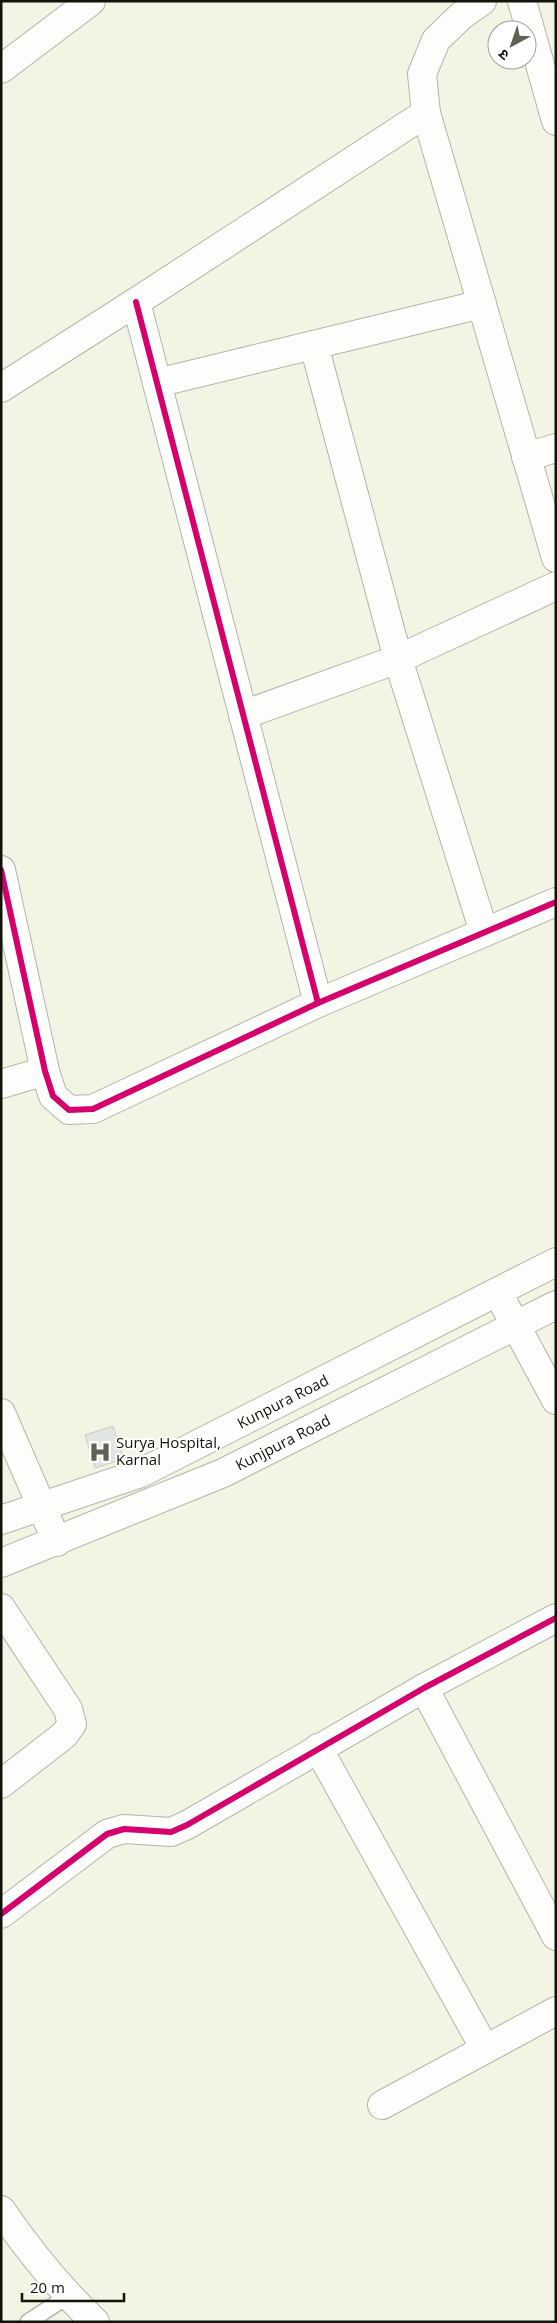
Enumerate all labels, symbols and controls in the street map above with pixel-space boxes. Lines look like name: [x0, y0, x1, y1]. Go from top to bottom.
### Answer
north arrow: [487, 20, 537, 70]
text: उ: [493, 45, 513, 65]
street label: Kunpura Road: [233, 1369, 332, 1433]
street label: Kunjpura Road: [232, 1410, 333, 1475]
place label: Surya Hospital, Karnal: [116, 1432, 221, 1469]
hospital icon: Surya Hospital, Karnal: [87, 1439, 113, 1465]
scale bar: [22, 2270, 125, 2302]
text: 20 m: [30, 2277, 65, 2297]

